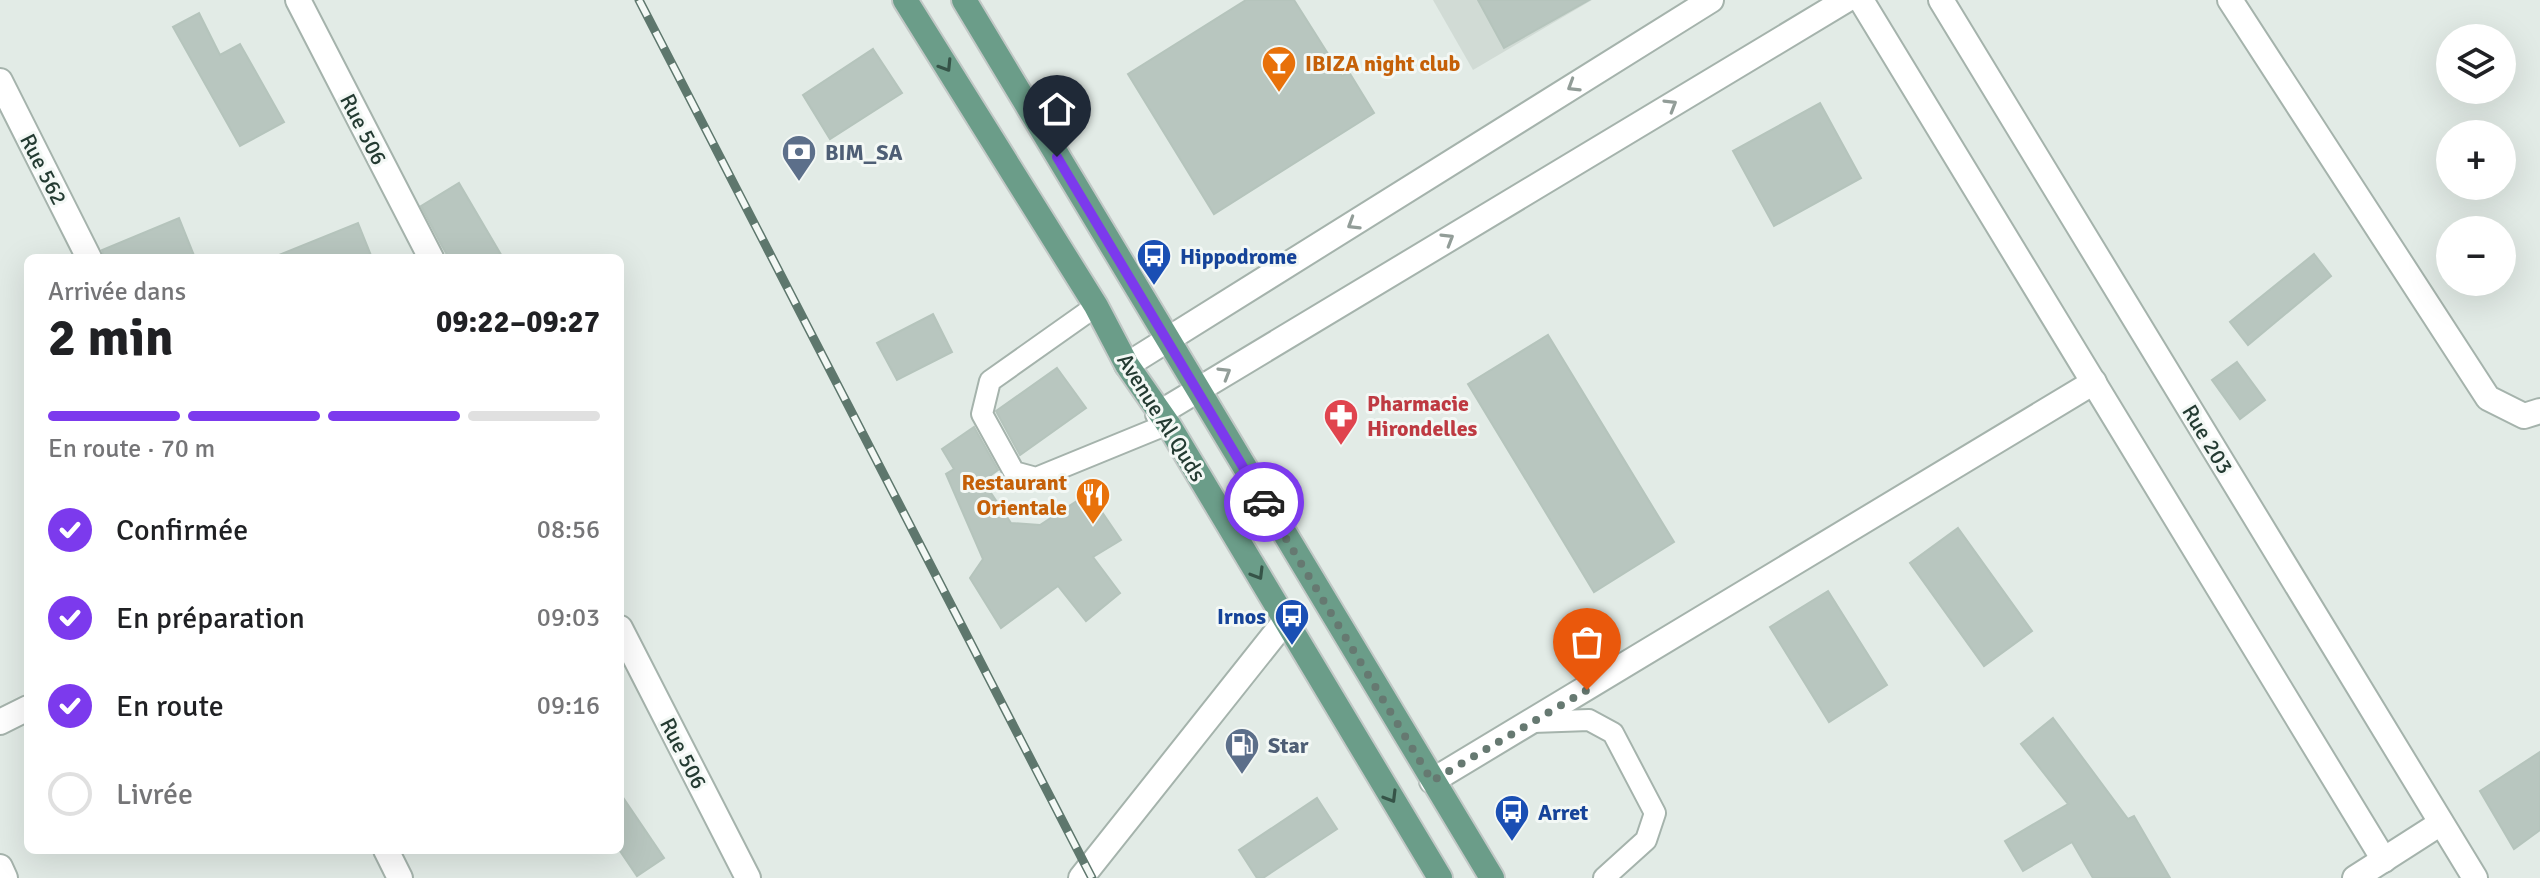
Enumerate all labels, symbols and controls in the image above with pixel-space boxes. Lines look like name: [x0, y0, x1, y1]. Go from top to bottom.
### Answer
map controls: [2436, 24, 2516, 296]
button: layers: [2436, 24, 2516, 104]
bar icon: IBIZA night club: [1260, 44, 1298, 94]
place label: IBIZA night club: [1305, 50, 1461, 77]
one-way arrow: [936, 57, 952, 72]
pin: [1023, 75, 1091, 157]
one-way arrow: [1568, 76, 1582, 91]
icon: home: [1035, 87, 1079, 131]
street label: Rue 506: [334, 89, 393, 169]
one-way arrow: [1662, 100, 1677, 115]
button: +: [2436, 120, 2516, 200]
street label: Rue 562: [14, 129, 73, 209]
bank icon: BIM_SA: [780, 133, 818, 183]
place label: BIM_SA: [825, 139, 903, 166]
one-way arrow: [1347, 214, 1362, 229]
button: −: [2436, 216, 2516, 296]
one-way arrow: [1439, 234, 1454, 249]
bus stop icon: Hippodrome: [1135, 237, 1173, 287]
place label: Hippodrome: [1180, 243, 1297, 270]
text: Arrivée dans: [48, 276, 186, 308]
text: 09:22–09:27: [436, 304, 600, 341]
text: 2 min: [48, 306, 174, 370]
street label: Avenue Al Quds: [1111, 348, 1212, 486]
one-way arrow: [1216, 367, 1231, 383]
place label: Pharmacie Hirondelles: [1367, 390, 1478, 442]
pharmacy icon: Pharmacie Hirondelles: [1322, 397, 1360, 447]
street label: Rue 203: [2176, 400, 2239, 479]
text: En route · 70 m: [48, 433, 215, 465]
courier: [1224, 462, 1304, 542]
place label: Restaurant Orientale: [961, 469, 1067, 521]
restaurant icon: Restaurant Orientale: [1074, 476, 1112, 526]
icon: car: [1242, 480, 1286, 524]
icon: check: [48, 508, 92, 552]
text: Confirmée: [116, 512, 248, 549]
text: 08:56: [537, 514, 600, 546]
one-way arrow: [1248, 565, 1264, 580]
icon: check: [48, 596, 92, 640]
bus stop icon: Irnos: [1273, 597, 1311, 647]
text: En préparation: [116, 600, 305, 637]
text: 09:03: [537, 602, 600, 634]
place label: Irnos: [1217, 603, 1266, 630]
pin: [1553, 608, 1621, 690]
icon: bag: [1565, 620, 1609, 664]
icon: check: [48, 684, 92, 728]
text: En route: [116, 688, 224, 725]
text: 09:16: [537, 690, 600, 722]
street label: Rue 506: [654, 713, 713, 793]
fuel station icon: Star: [1223, 726, 1261, 776]
place label: Star: [1268, 732, 1309, 759]
text: Livrée: [116, 776, 193, 813]
one-way arrow: [1381, 788, 1397, 803]
bus stop icon: Arret: [1493, 793, 1531, 843]
place label: Arret: [1538, 799, 1588, 826]

